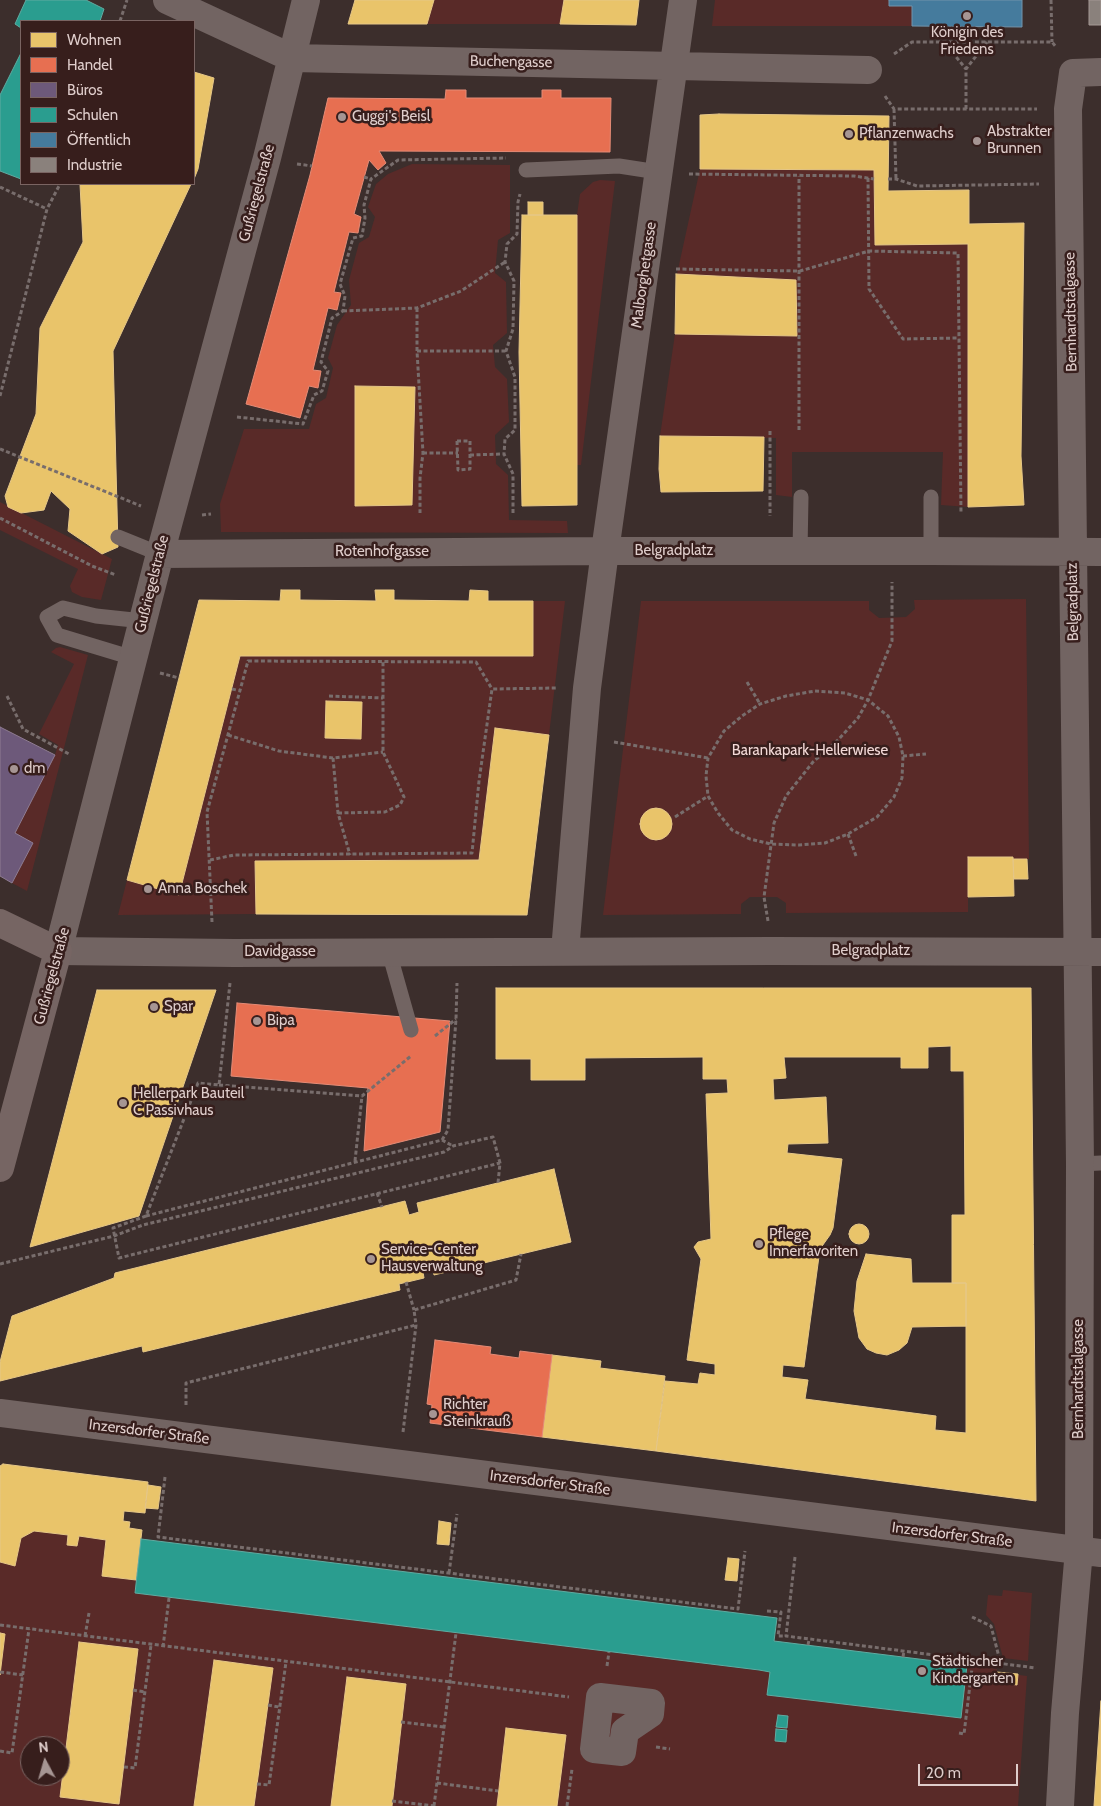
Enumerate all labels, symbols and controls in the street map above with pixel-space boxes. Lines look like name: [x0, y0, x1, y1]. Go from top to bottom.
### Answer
marker: Königin des Friedens: [961, 10, 973, 22]
legend: [20, 20, 195, 185]
place label: Königin des Friedens: [931, 24, 1003, 59]
text: Wohnen: [67, 31, 121, 49]
street label: Buchengasse: [470, 52, 552, 72]
text: Handel: [67, 56, 113, 74]
text: Büros: [67, 81, 103, 99]
text: Schulen: [67, 106, 118, 124]
place label: Guggi's Beisl: [352, 108, 430, 126]
marker: Guggi's Beisl: [336, 111, 348, 123]
place label: Abstrakter Brunnen: [987, 123, 1052, 158]
place label: Pflanzenwachs: [859, 125, 954, 143]
marker: Pflanzenwachs: [843, 128, 855, 140]
text: Öffentlich: [67, 131, 131, 149]
marker: Abstrakter Brunnen: [971, 135, 983, 147]
street label: Gußriegelstraße: [235, 142, 279, 244]
text: Industrie: [67, 156, 122, 174]
street label: Malborghetgasse: [628, 221, 660, 329]
street label: Bernhardtstalgasse: [1061, 252, 1081, 372]
street label: Gußriegelstraße: [131, 533, 173, 635]
street label: Belgradplatz: [635, 542, 713, 560]
street label: Rotenhofgasse: [335, 543, 429, 561]
street label: Belgradplatz: [1063, 562, 1083, 642]
park label: Barankapark-Hellerwiese: [732, 742, 888, 760]
place label: dm: [24, 760, 45, 778]
marker: dm: [8, 763, 20, 775]
place label: Anna Boschek: [158, 880, 247, 898]
marker: Anna Boschek: [142, 883, 154, 895]
street label: Gußriegelstraße: [30, 925, 74, 1027]
street label: Belgradplatz: [832, 942, 910, 960]
street label: Davidgasse: [244, 943, 316, 961]
place label: Spar: [164, 998, 193, 1016]
marker: Spar: [148, 1001, 160, 1013]
place label: Bipa: [267, 1012, 295, 1030]
marker: Bipa: [251, 1015, 263, 1027]
place label: Hellerpark Bauteil C Passivhaus: [133, 1085, 244, 1120]
marker: Hellerpark Bauteil C Passivhaus: [117, 1097, 129, 1109]
place label: Pflege Innerfavoriten: [769, 1226, 858, 1261]
marker: Pflege Innerfavoriten: [753, 1238, 765, 1250]
place label: Service-Center Hausverwaltung: [381, 1241, 483, 1276]
marker: Service-Center Hausverwaltung: [365, 1253, 377, 1265]
street label: Bernhardtstalgasse: [1070, 1319, 1088, 1439]
place label: Richter Steinkrauß: [443, 1396, 511, 1431]
marker: Richter Steinkrauß: [427, 1408, 439, 1420]
street label: Inzersdorfer Straße: [88, 1416, 210, 1448]
street label: Inzersdorfer Straße: [489, 1467, 611, 1499]
street label: Inzersdorfer Straße: [891, 1519, 1013, 1551]
place label: Städtischer Kindergarten: [932, 1653, 1014, 1688]
marker: Städtischer Kindergarten: [916, 1665, 928, 1677]
north arrow: [20, 1736, 70, 1786]
text: N: [38, 1738, 49, 1757]
scale bar: [921, 1754, 1021, 1786]
text: 20 m: [926, 1764, 961, 1782]

